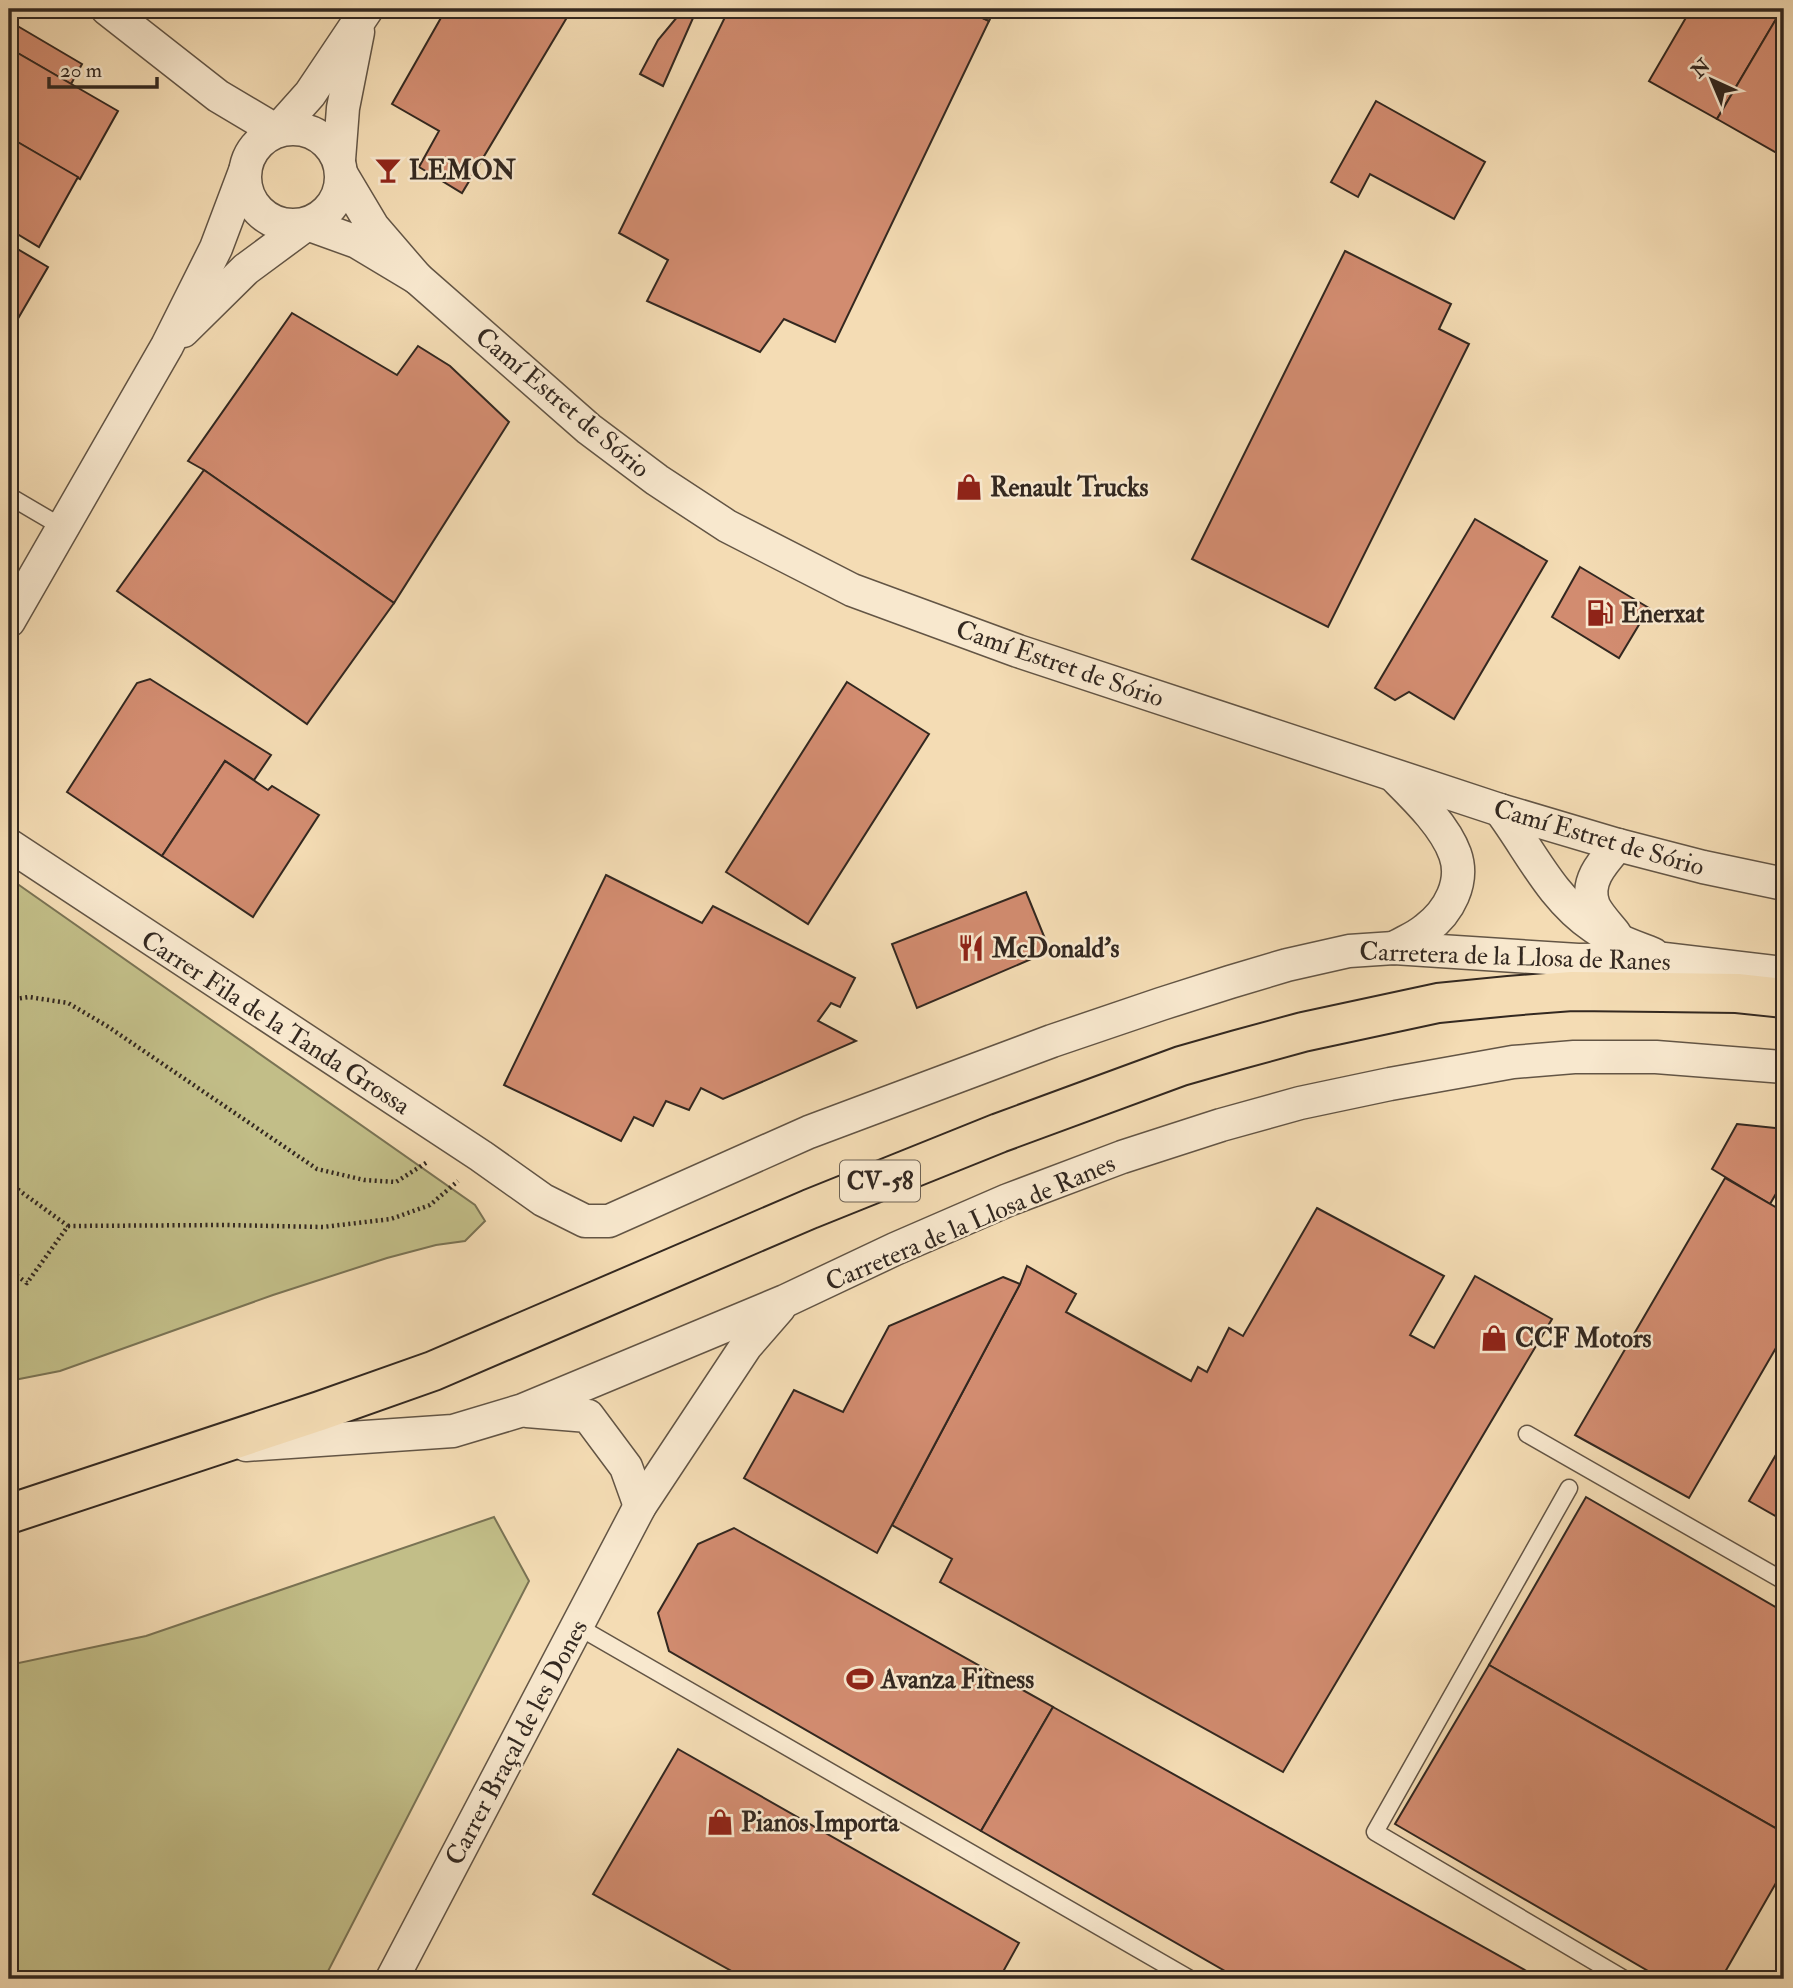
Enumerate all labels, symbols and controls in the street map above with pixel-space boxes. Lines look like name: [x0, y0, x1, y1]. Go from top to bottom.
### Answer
scale bar: [49, 46, 158, 90]
north arrow: [1678, 46, 1748, 116]
text: N: [1686, 53, 1716, 84]
text: 20 m: [60, 57, 102, 84]
bar icon: LEMON: [373, 155, 403, 185]
place label: LEMON: [409, 155, 516, 187]
street label: Camí Estret de Sório: [469, 321, 656, 485]
shop icon: Renault Trucks: [954, 472, 984, 502]
place label: Renault Trucks: [990, 472, 1149, 504]
fuel station icon: Enerxat: [1585, 598, 1615, 628]
place label: Enerxat: [1621, 598, 1705, 630]
street label: Camí Estret de Sório: [952, 613, 1168, 715]
street label: Camí Estret de Sório: [1490, 793, 1708, 883]
street label: Carrer Fila de la Tanda Grossa: [135, 924, 416, 1122]
restaurant icon: McDonald's: [956, 933, 986, 963]
place label: McDonald's: [991, 933, 1119, 965]
street label: Carretera de la Llosa de Ranes: [1359, 936, 1671, 978]
street label: Carretera de la Llosa de Ranes: [821, 1147, 1120, 1299]
road number: CV-58: [840, 1161, 920, 1202]
shop icon: CCF Motors: [1479, 1323, 1509, 1353]
place label: CCF Motors: [1515, 1323, 1652, 1355]
street label: Carrer Braçal de les Dones: [439, 1614, 595, 1871]
sports icon: Avanza Fitness: [845, 1664, 875, 1694]
place label: Avanza Fitness: [880, 1664, 1034, 1696]
shop icon: Pianos Importa: [705, 1807, 735, 1837]
place label: Pianos Importa: [741, 1807, 900, 1840]

